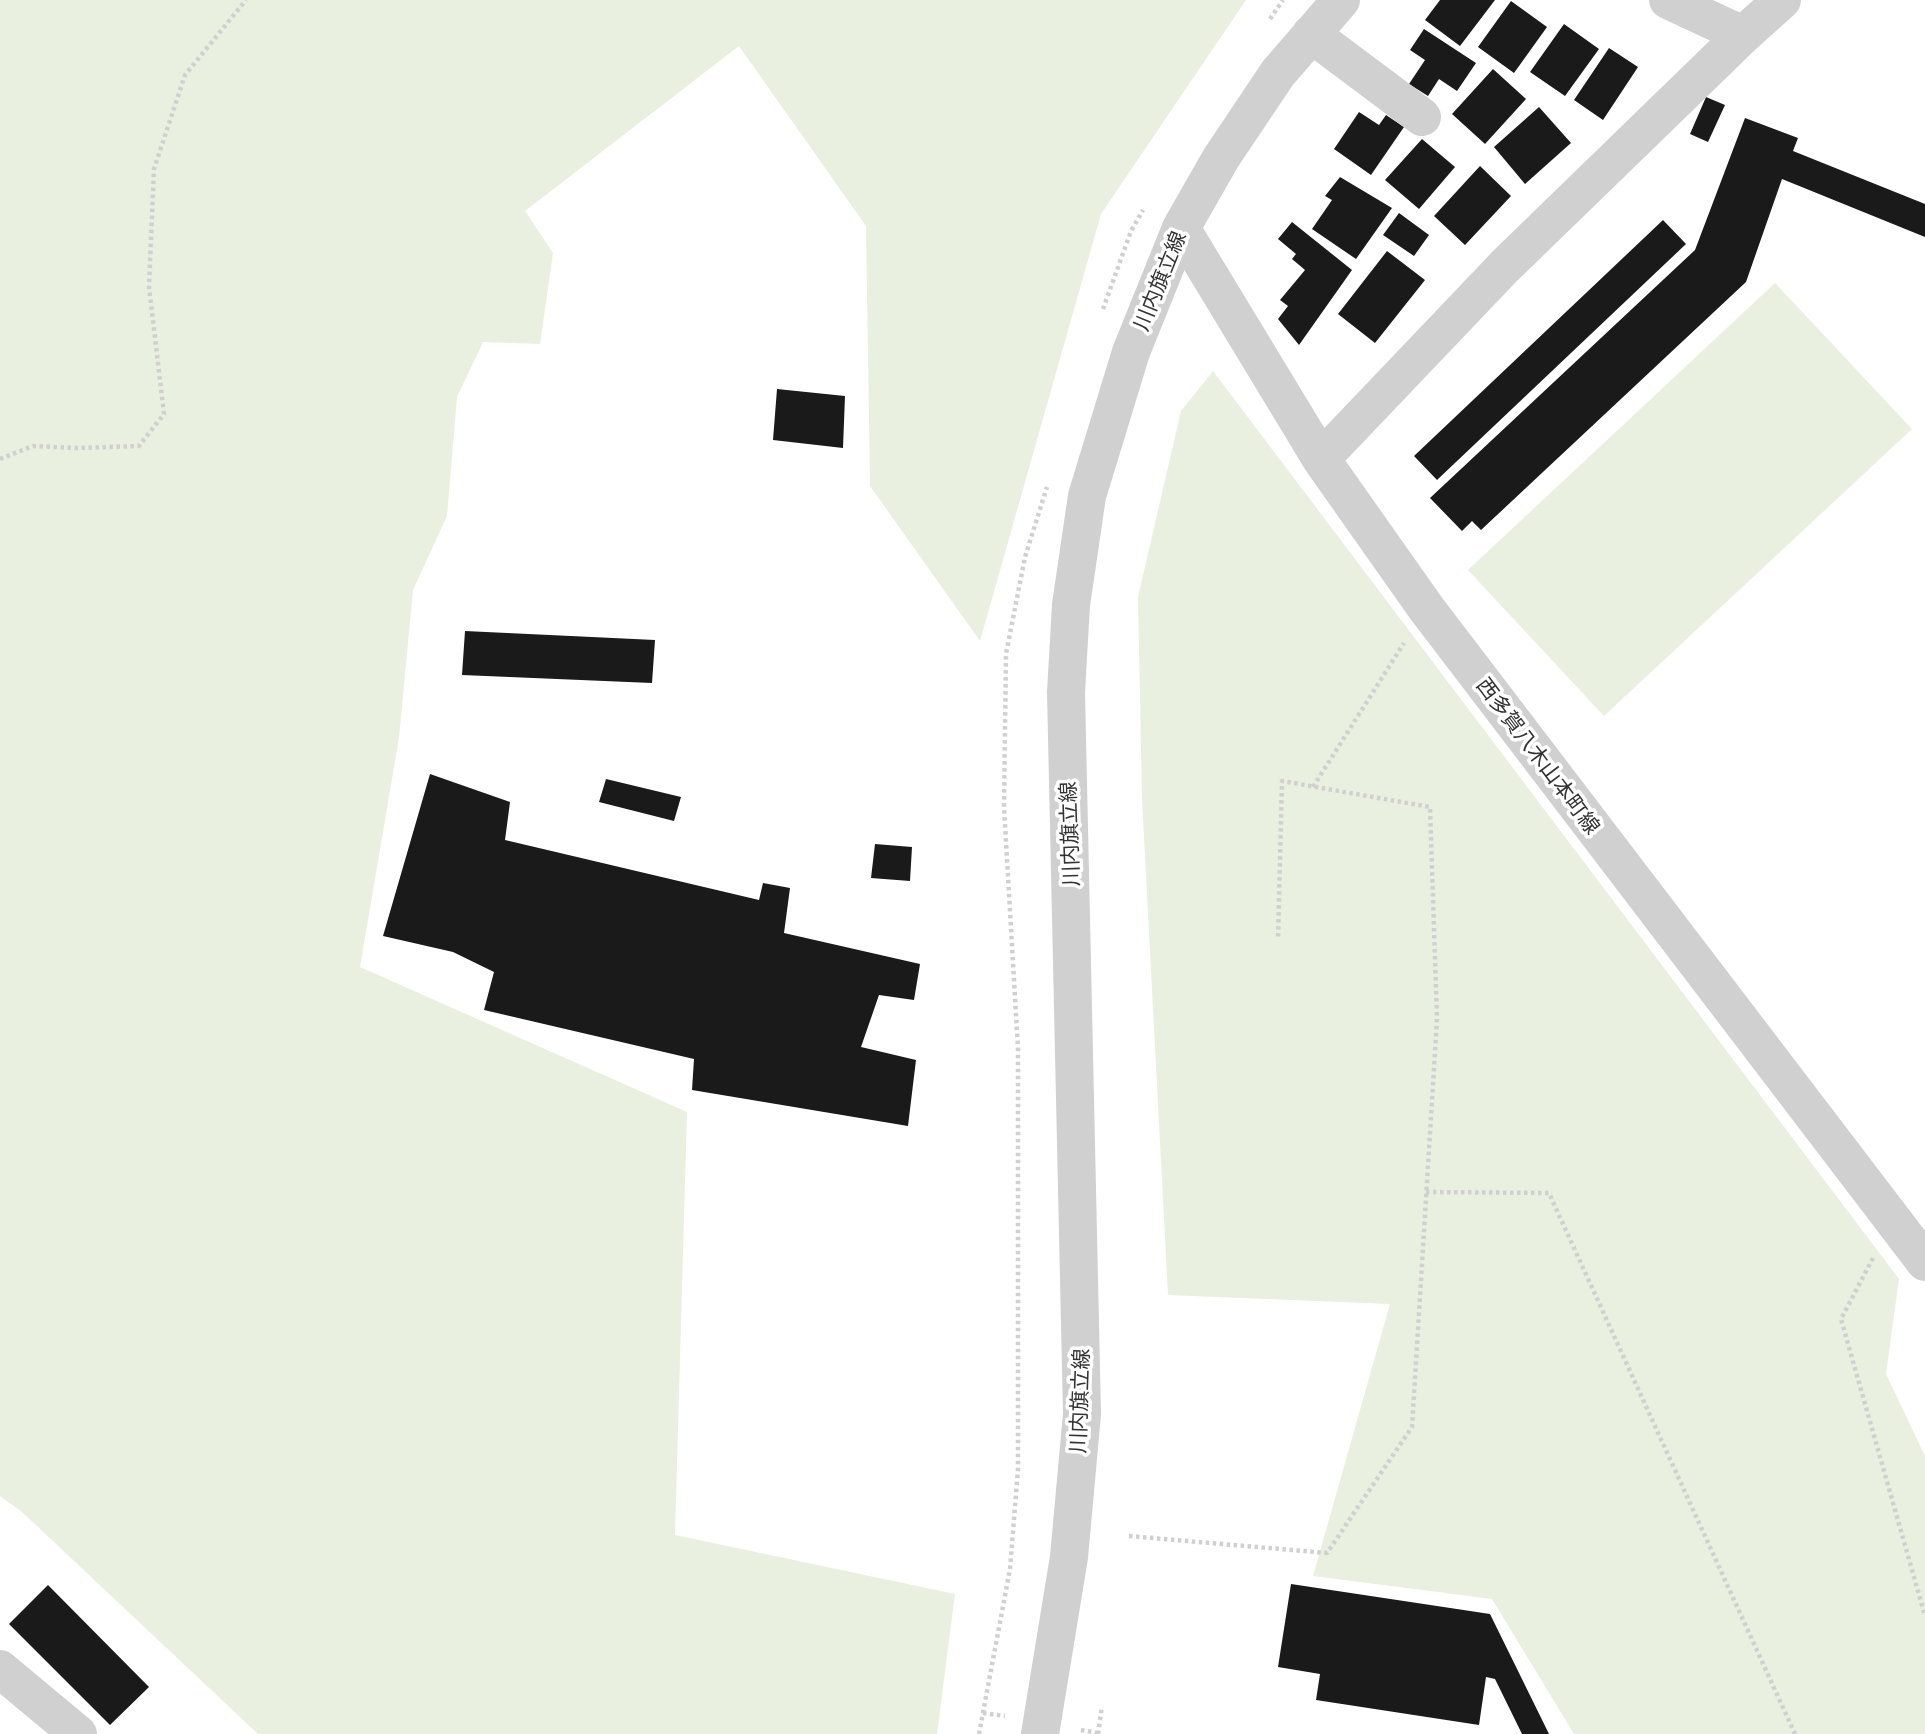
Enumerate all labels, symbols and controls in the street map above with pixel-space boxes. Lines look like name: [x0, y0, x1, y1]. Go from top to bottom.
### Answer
street label: 川内旗立線: [1129, 228, 1191, 334]
street label: 西多賀八木山本町線: [1471, 673, 1605, 839]
street label: 川内旗立線: [1056, 781, 1084, 887]
street label: 川内旗立線: [1066, 1348, 1094, 1454]

